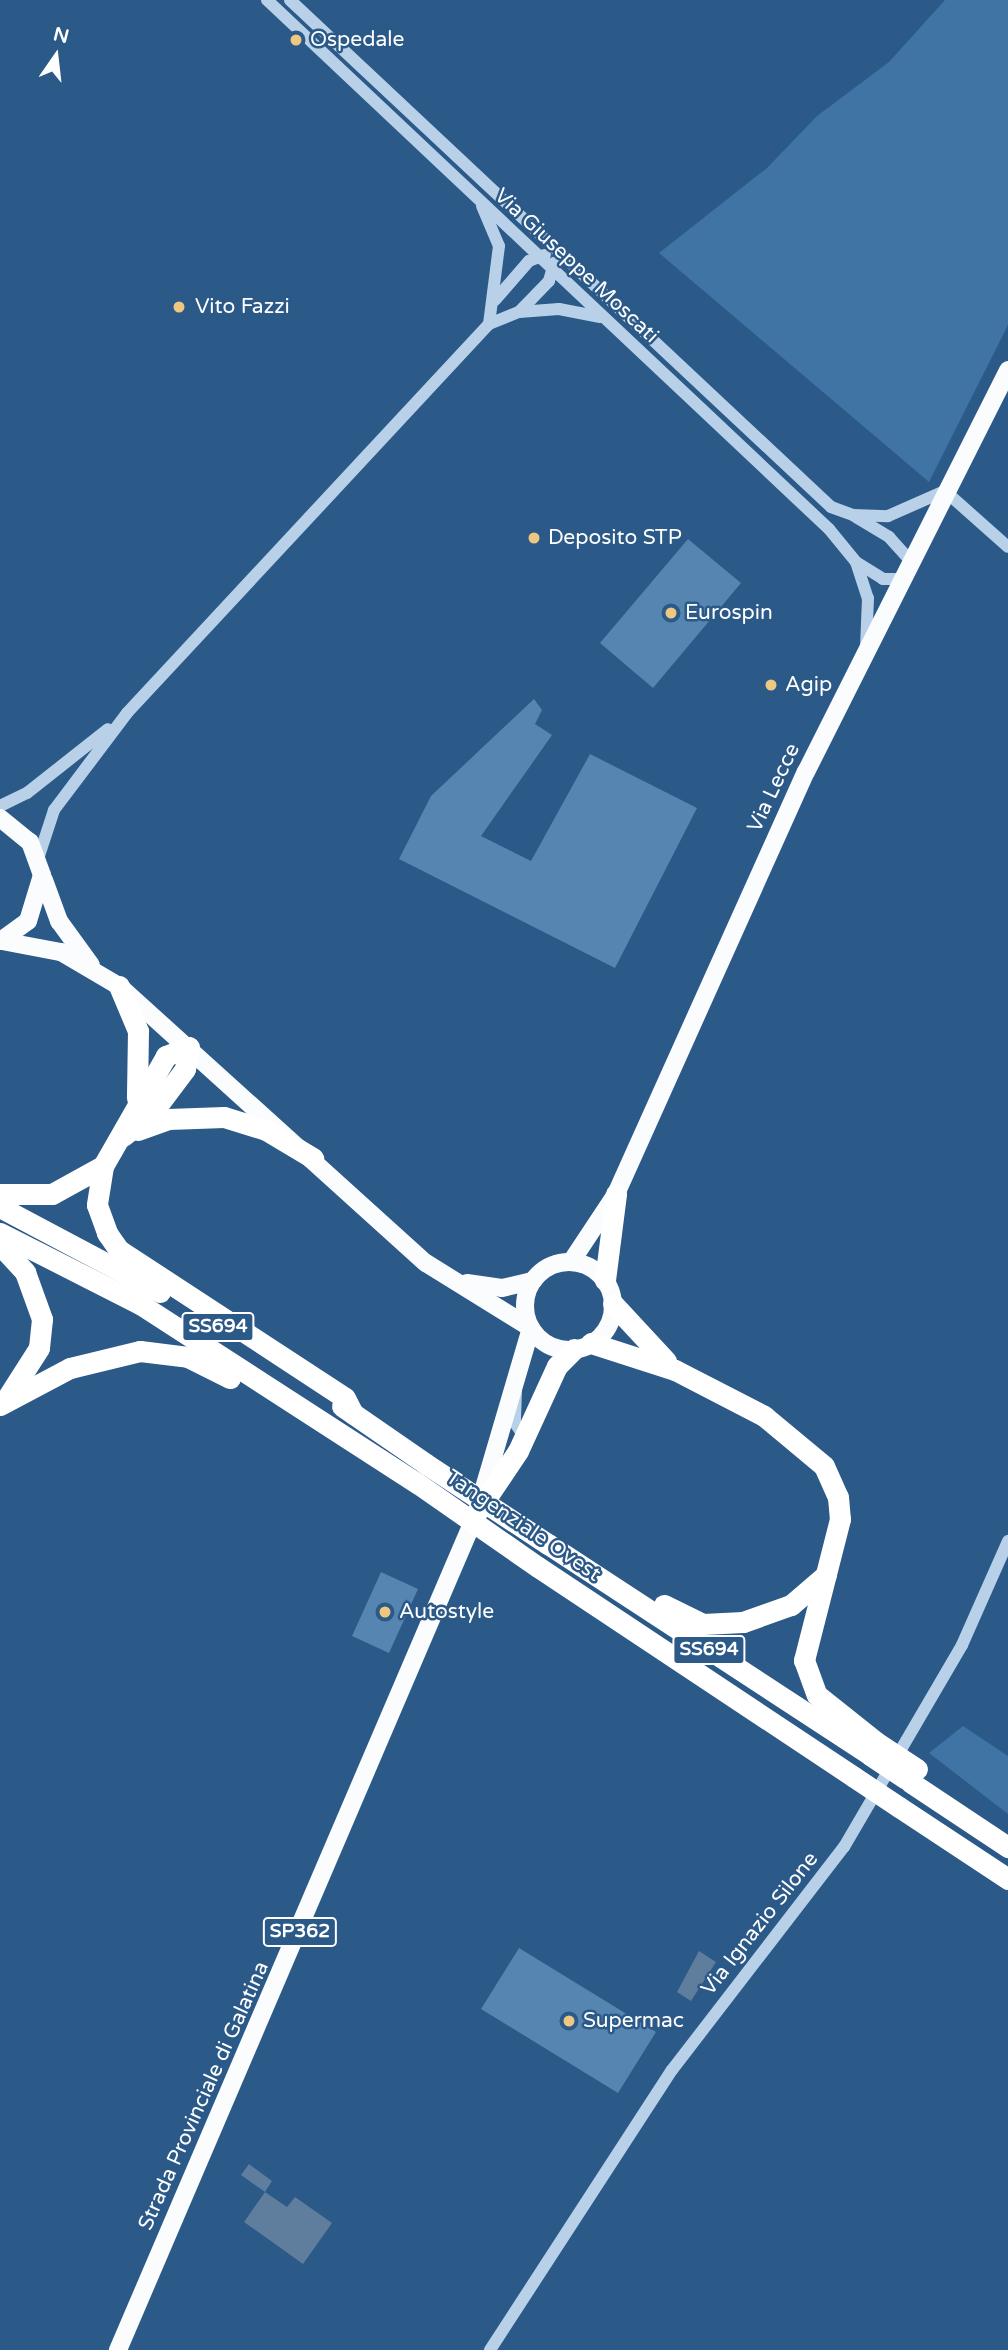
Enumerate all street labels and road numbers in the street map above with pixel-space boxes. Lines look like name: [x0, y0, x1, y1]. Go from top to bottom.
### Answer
street label: Via Giuseppe Moscati: [489, 183, 663, 349]
street label: Via Lecce: [743, 740, 805, 836]
road number: SS694: [181, 1312, 255, 1343]
street label: Tangenziale Ovest: [441, 1465, 605, 1587]
road number: SS694: [672, 1634, 746, 1666]
street label: Via Ignazio Silone: [696, 1847, 824, 2001]
road number: SP362: [262, 1916, 338, 1948]
street label: Strada Provinciale di Galatina: [133, 1958, 275, 2234]

